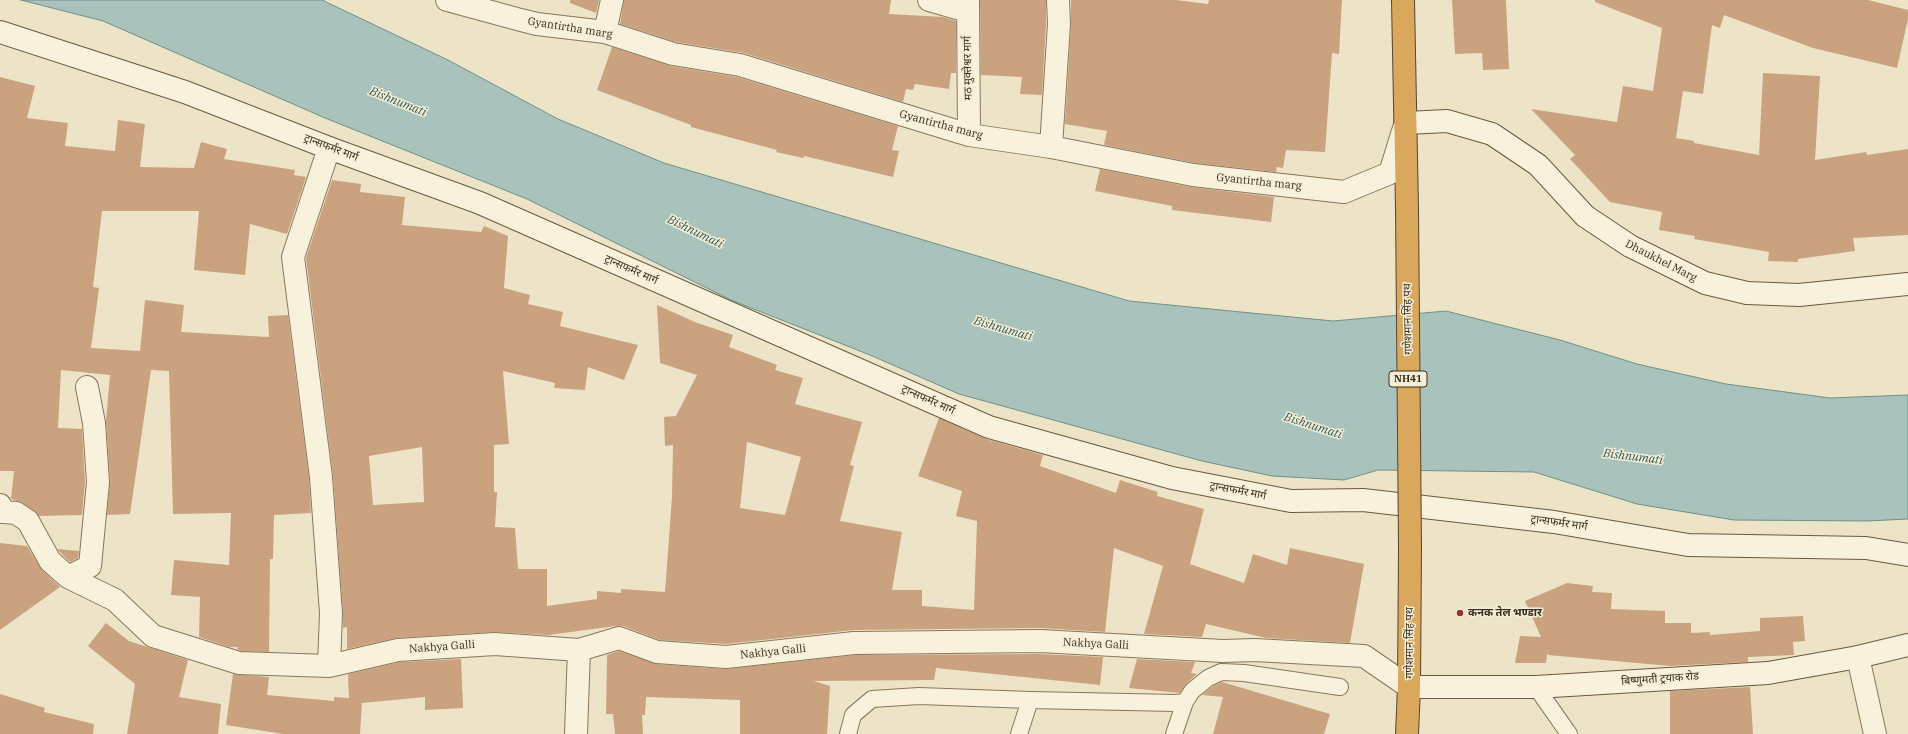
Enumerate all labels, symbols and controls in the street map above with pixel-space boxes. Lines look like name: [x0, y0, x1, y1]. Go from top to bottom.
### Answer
street label: Gyantirtha marg: [527, 15, 613, 41]
street label: मठ मुक्तेश्वर मार्ग: [961, 36, 975, 100]
water label: Bishnumati: [367, 84, 429, 120]
street label: Gyantirtha marg: [898, 108, 984, 142]
street label: ट्रान्सफर्मर मार्ग: [302, 132, 360, 164]
street label: Gyantirtha marg: [1216, 171, 1302, 193]
water label: Bishnumati: [665, 212, 725, 252]
street label: Dhaukhel Marg: [1623, 237, 1699, 285]
street label: ट्रान्सफर्मर मार्ग: [602, 252, 660, 288]
street label: गणेशमान सिंह पथ: [1401, 283, 1415, 355]
water label: Bishnumati: [972, 314, 1034, 344]
road number: NH41: [1389, 371, 1427, 387]
street label: ट्रान्सफर्मर मार्ग: [899, 382, 957, 418]
water label: Bishnumati: [1282, 410, 1344, 442]
water label: Bishnumati: [1602, 446, 1664, 468]
street label: ट्रान्सफर्मर मार्ग: [1209, 479, 1267, 503]
street label: ट्रान्सफर्मर मार्ग: [1530, 512, 1588, 534]
place label: कनक तेल भण्डार: [1468, 606, 1542, 620]
street label: गणेशमान सिंह पथ: [1403, 607, 1417, 679]
marker: कनक तेल भण्डार: [1455, 608, 1465, 618]
street label: Nakhya Galli: [1063, 636, 1129, 652]
street label: Nakhya Galli: [409, 638, 475, 656]
street label: Nakhya Galli: [739, 642, 807, 662]
street label: बिष्णुमती ट्रयाक रोड: [1621, 670, 1699, 688]

